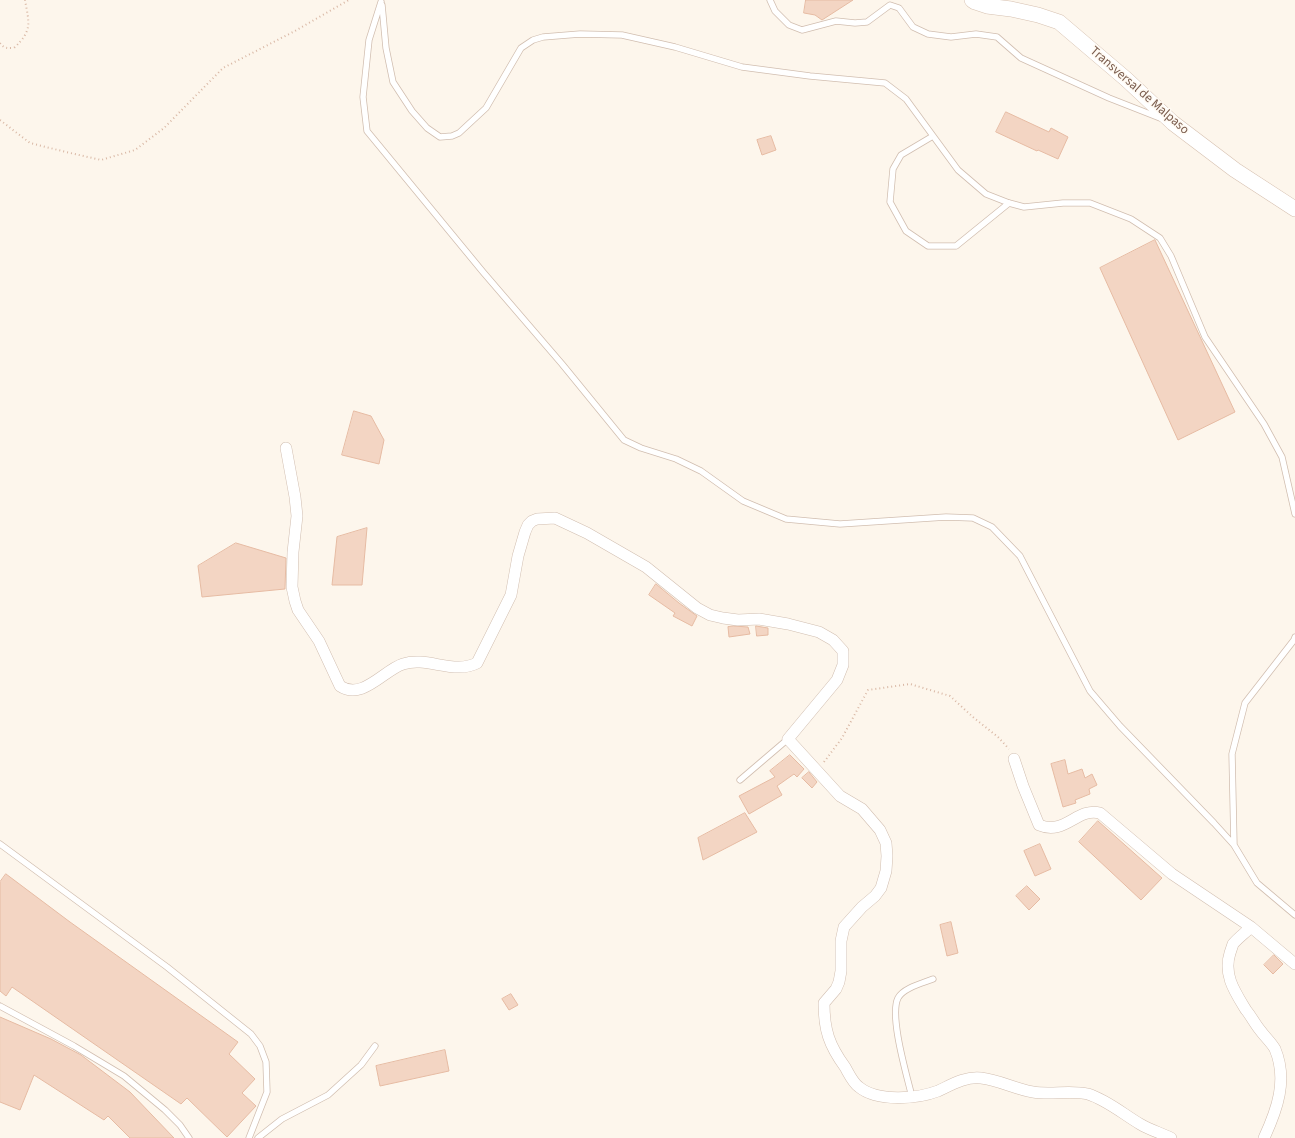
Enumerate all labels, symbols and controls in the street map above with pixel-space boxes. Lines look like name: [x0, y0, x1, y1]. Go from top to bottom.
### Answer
street label: Transversal de Malpaso: [1086, 44, 1192, 138]

